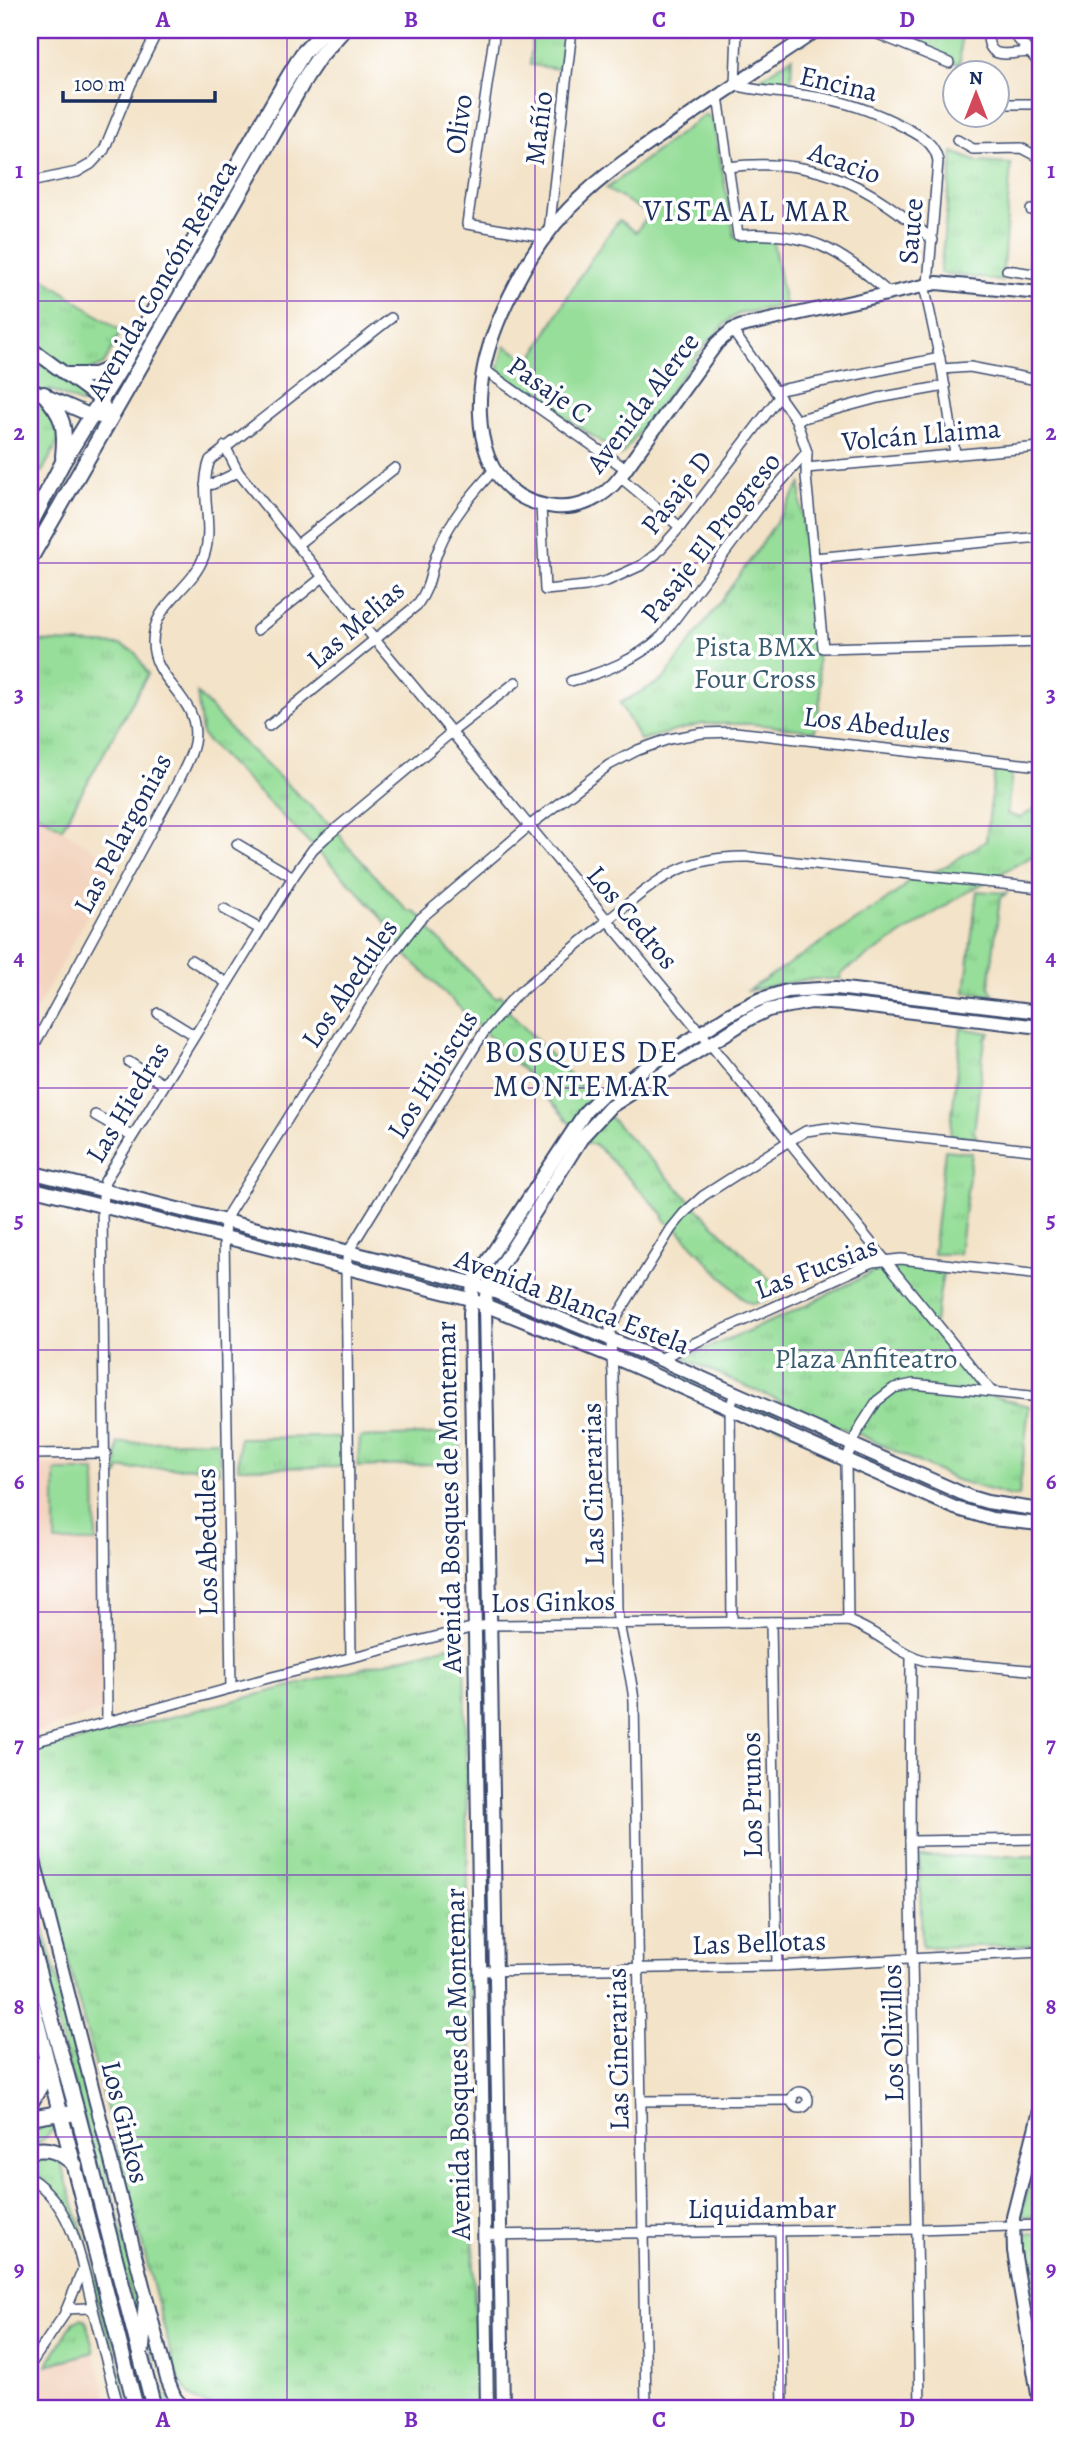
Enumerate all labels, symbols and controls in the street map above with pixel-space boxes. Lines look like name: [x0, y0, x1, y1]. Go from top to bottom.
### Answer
text: A: [155, 4, 171, 35]
text: B: [404, 4, 418, 35]
text: C: [652, 4, 666, 35]
text: D: [899, 4, 915, 35]
street label: Encina: [796, 57, 882, 111]
scale bar: [63, 60, 215, 104]
north arrow: [940, 60, 1010, 130]
text: N: [969, 65, 983, 91]
text: 100 m: [74, 70, 125, 98]
street label: Mañío: [516, 89, 562, 167]
street label: Olivo: [436, 92, 482, 157]
street label: Acacio: [802, 132, 886, 193]
street label: Avenida Concón Reñaca: [77, 152, 246, 408]
text: 1: [15, 155, 23, 186]
text: 1: [1047, 155, 1055, 186]
district label: VISTA AL MAR: [642, 191, 851, 231]
street label: Sauce: [889, 196, 933, 266]
street label: Avenida Alerce: [577, 325, 708, 481]
street label: Pasaje C: [500, 347, 599, 433]
street label: Volcán Llaima: [839, 409, 1002, 461]
text: 2: [13, 417, 25, 448]
text: 2: [1045, 417, 1057, 448]
street label: Pasaje D: [632, 443, 722, 543]
street label: Pasaje El Progreso: [632, 444, 790, 631]
street label: Las Melias: [298, 571, 413, 678]
park label: Pista BMX Four Cross: [694, 628, 816, 698]
text: 3: [14, 679, 24, 710]
text: 3: [1046, 679, 1056, 710]
street label: Los Abedules: [801, 697, 953, 753]
street label: Las Pelargonias: [65, 746, 181, 920]
street label: Los Cedros: [577, 857, 687, 978]
street label: Los Abedules: [293, 911, 407, 1056]
text: 4: [14, 942, 25, 973]
text: 4: [1046, 942, 1057, 973]
street label: Los Hibiscus: [378, 1003, 487, 1146]
district label: BOSQUES DE MONTEMAR: [485, 1032, 679, 1106]
street label: Las Hiedras: [77, 1035, 179, 1170]
text: 5: [14, 1204, 24, 1235]
text: 5: [1046, 1204, 1056, 1235]
street label: Las Fucsias: [749, 1227, 883, 1309]
street label: Avenida Blanca Estela: [449, 1239, 696, 1364]
street label: Avenida Bosques de Montemar: [427, 1320, 471, 1674]
park label: Plaza Anfiteatro: [775, 1340, 957, 1378]
street label: Las Cinerarias: [573, 1402, 613, 1566]
text: 6: [14, 1466, 25, 1497]
text: 6: [1046, 1466, 1057, 1497]
street label: Los Abedules: [187, 1467, 227, 1616]
street label: Los Ginkos: [490, 1582, 616, 1622]
text: 7: [14, 1729, 24, 1760]
text: 7: [1046, 1729, 1056, 1760]
street label: Los Prunos: [732, 1731, 772, 1859]
street label: Avenida Bosques de Montemar: [436, 1887, 480, 2241]
street label: Las Bellotas: [691, 1922, 827, 1964]
street label: Los Olivillos: [873, 1964, 913, 2102]
street label: Las Cinerarias: [598, 1967, 638, 2131]
text: 8: [13, 1991, 25, 2022]
text: 8: [1045, 1991, 1057, 2022]
street label: Los Ginkos: [91, 2057, 159, 2187]
street label: Liquidambar: [688, 2190, 837, 2228]
text: 9: [14, 2253, 24, 2284]
text: 9: [1046, 2253, 1056, 2284]
text: A: [155, 2404, 171, 2435]
text: B: [404, 2404, 418, 2435]
text: C: [652, 2404, 666, 2435]
text: D: [899, 2404, 915, 2435]

